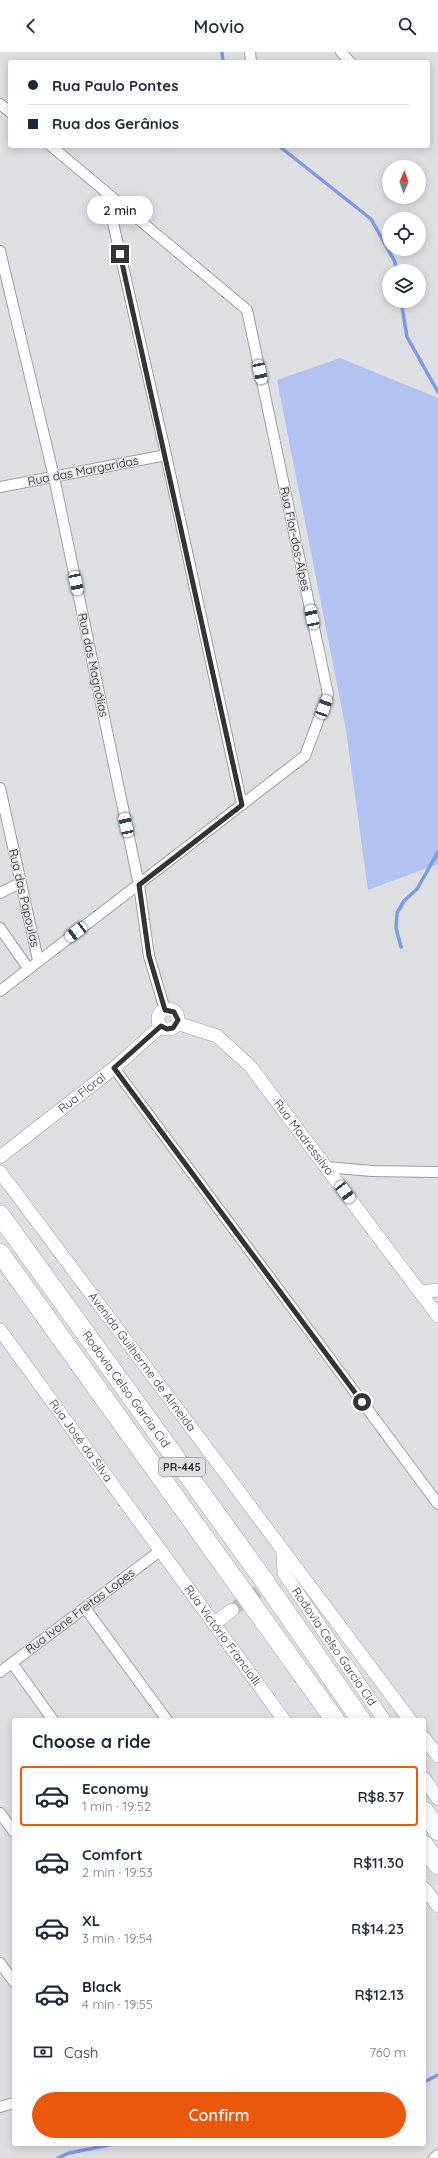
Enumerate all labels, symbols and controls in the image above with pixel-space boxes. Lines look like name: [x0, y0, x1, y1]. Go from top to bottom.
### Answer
icon: back: [20, 15, 42, 37]
text: Movio: [194, 15, 244, 38]
icon: search: [396, 15, 418, 37]
text: Rua Paulo Pontes: [52, 76, 178, 95]
text: Rua dos Gerânios: [52, 114, 179, 133]
north arrow: [382, 160, 426, 204]
map controls: [382, 160, 426, 308]
callout: 2 min: [87, 196, 153, 224]
text: 2 min: [103, 202, 137, 218]
button: locate: [382, 212, 426, 256]
route end: [111, 245, 129, 263]
button: layers: [382, 264, 426, 308]
car: [252, 359, 268, 385]
street label: Rua das Margaridas: [26, 452, 140, 489]
street label: Rua Flor-dos-Alpes: [277, 485, 314, 593]
car: [68, 570, 84, 596]
car: [304, 604, 320, 630]
street label: Rua das Magnólias: [75, 612, 112, 719]
car: [314, 694, 334, 720]
car: [118, 812, 134, 838]
street label: Rua das Papoulas: [6, 847, 43, 949]
car: [63, 920, 89, 944]
street label: Rua Floral: [55, 1069, 109, 1116]
street label: Rua Madressilva: [271, 1096, 337, 1178]
car: [333, 1179, 357, 1205]
street label: Avenida Guilherme de Almeida: [85, 1289, 199, 1434]
street label: Rodovia Celso Garcia Cid: [79, 1328, 173, 1450]
route start: [353, 1393, 371, 1411]
street label: Rua José da Silva: [46, 1396, 116, 1485]
road number: PR-445: [159, 1458, 205, 1476]
street label: Rua Ivone Freitas Lopes: [22, 1564, 138, 1657]
street label: Rua Victório Franciolli: [181, 1582, 265, 1688]
street label: Rodovia Celso Garcia Cid: [289, 1584, 380, 1708]
text: Choose a ride: [32, 1730, 151, 1753]
icon: car: [34, 1778, 70, 1814]
text: Economy: [82, 1779, 149, 1798]
text: R$8.37: [357, 1787, 404, 1806]
text: 1 min · 19:52: [82, 1798, 151, 1814]
icon: car: [34, 1844, 70, 1880]
text: Comfort: [82, 1845, 143, 1864]
text: R$11.30: [353, 1853, 404, 1872]
text: 2 min · 19:53: [82, 1864, 153, 1880]
icon: car: [34, 1910, 70, 1946]
text: XL: [82, 1911, 100, 1930]
text: R$14.23: [351, 1919, 404, 1938]
text: 3 min · 19:54: [82, 1930, 153, 1946]
icon: car: [34, 1976, 70, 2012]
text: Black: [82, 1977, 122, 1996]
text: R$12.13: [354, 1985, 404, 2004]
text: 4 min · 19:55: [82, 1996, 153, 2012]
icon: cash: [32, 2041, 54, 2063]
text: Cash: [64, 2043, 98, 2062]
text: 760 m: [370, 2044, 406, 2060]
button: Confirm: [32, 2092, 406, 2138]

